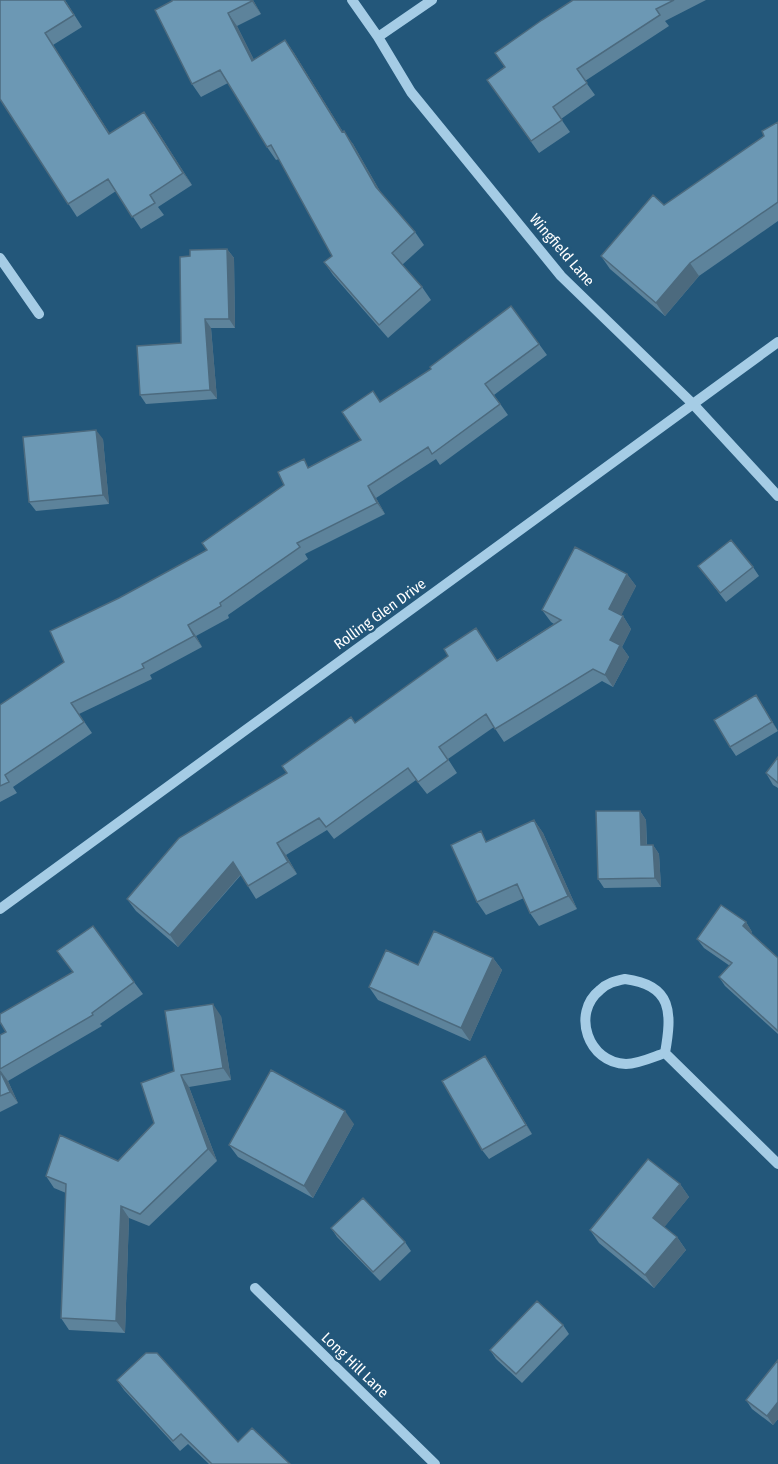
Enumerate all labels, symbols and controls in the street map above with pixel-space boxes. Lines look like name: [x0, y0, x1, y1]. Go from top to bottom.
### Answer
street label: Wingfield Lane: [526, 210, 598, 290]
street label: Rolling Glen Drive: [331, 575, 429, 653]
street label: Long Hill Lane: [318, 1329, 392, 1401]

